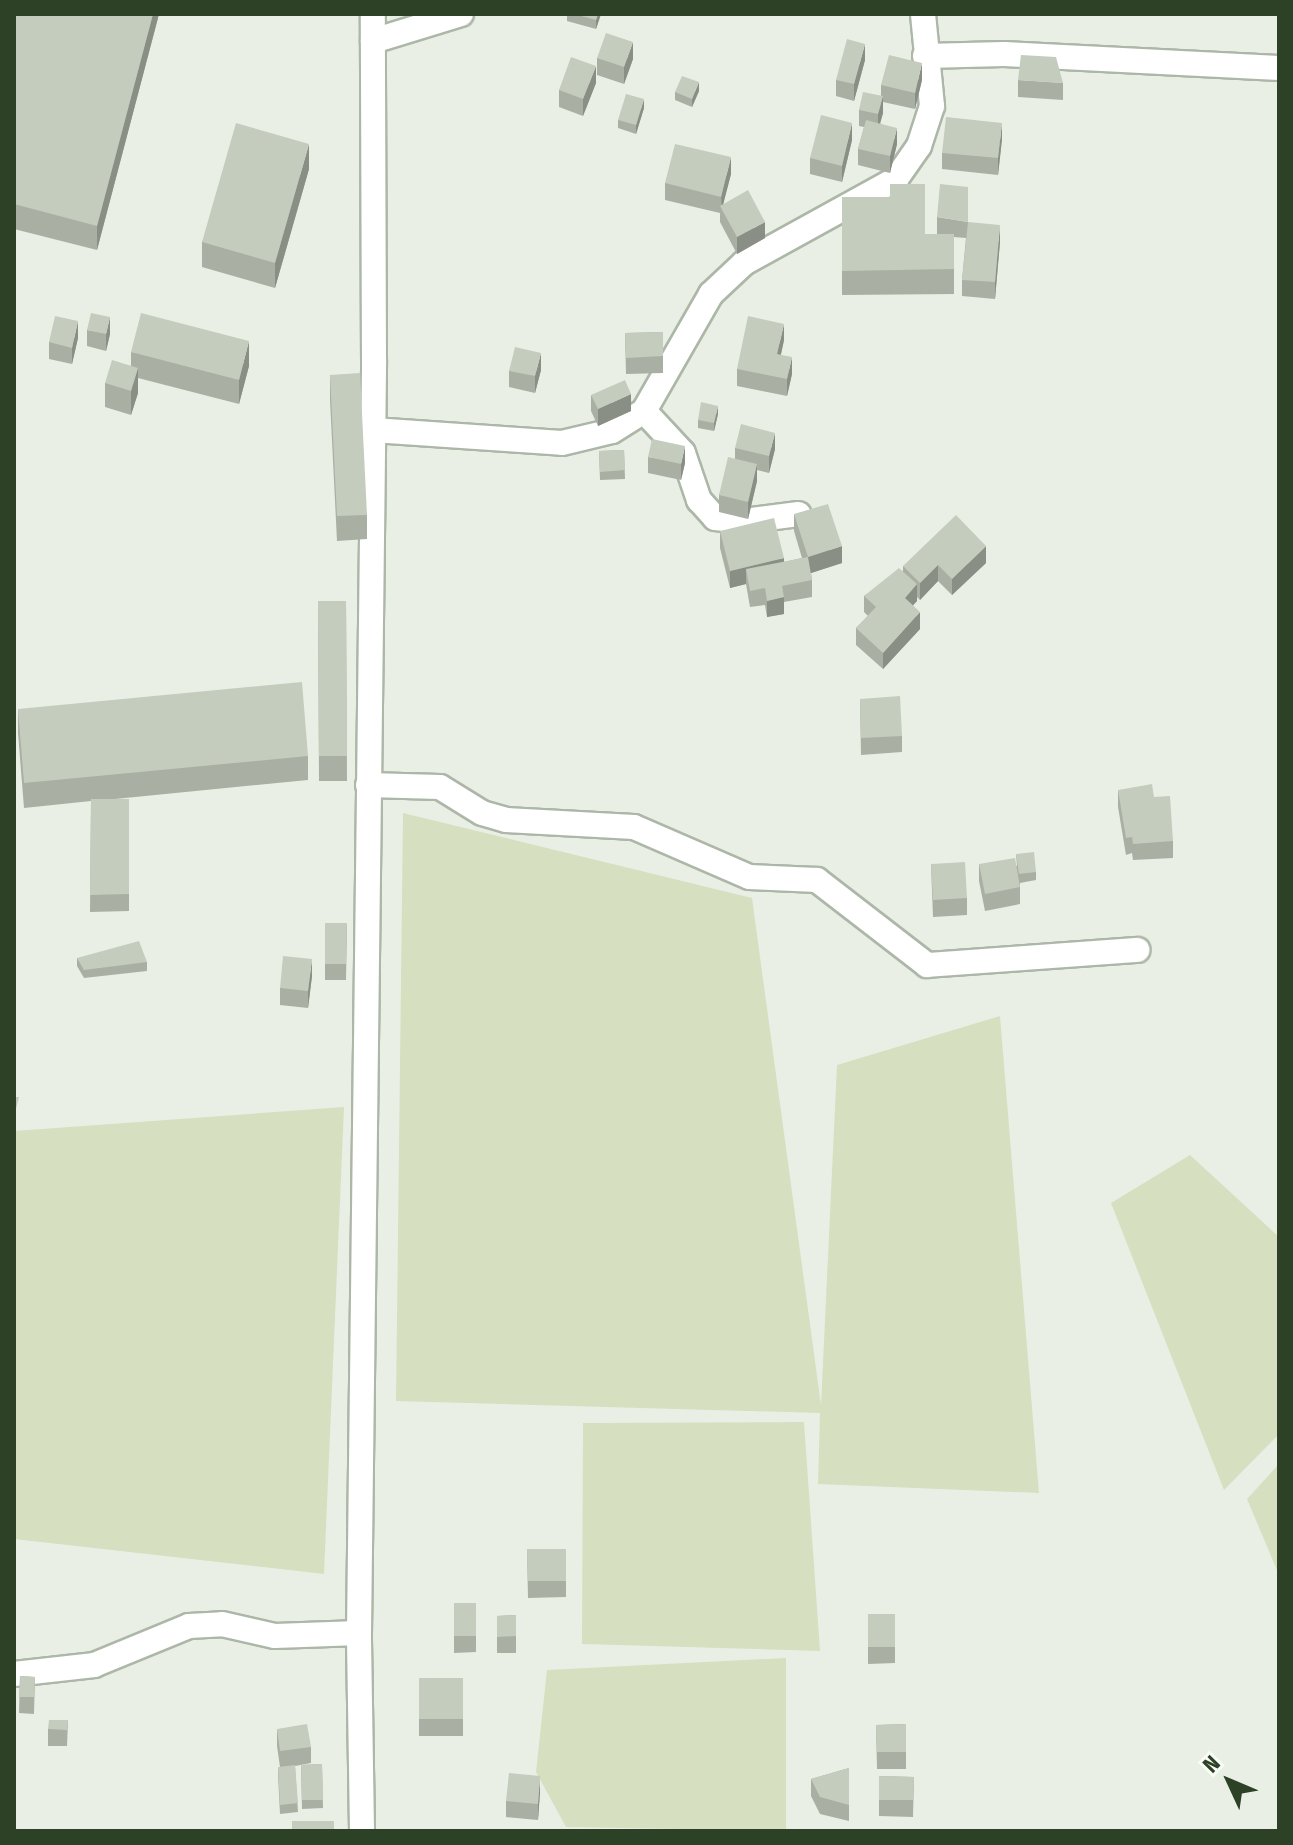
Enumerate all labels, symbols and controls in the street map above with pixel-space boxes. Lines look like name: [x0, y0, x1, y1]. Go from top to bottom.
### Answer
north arrow: [1189, 1741, 1269, 1821]
text: N: [1197, 1750, 1226, 1778]

